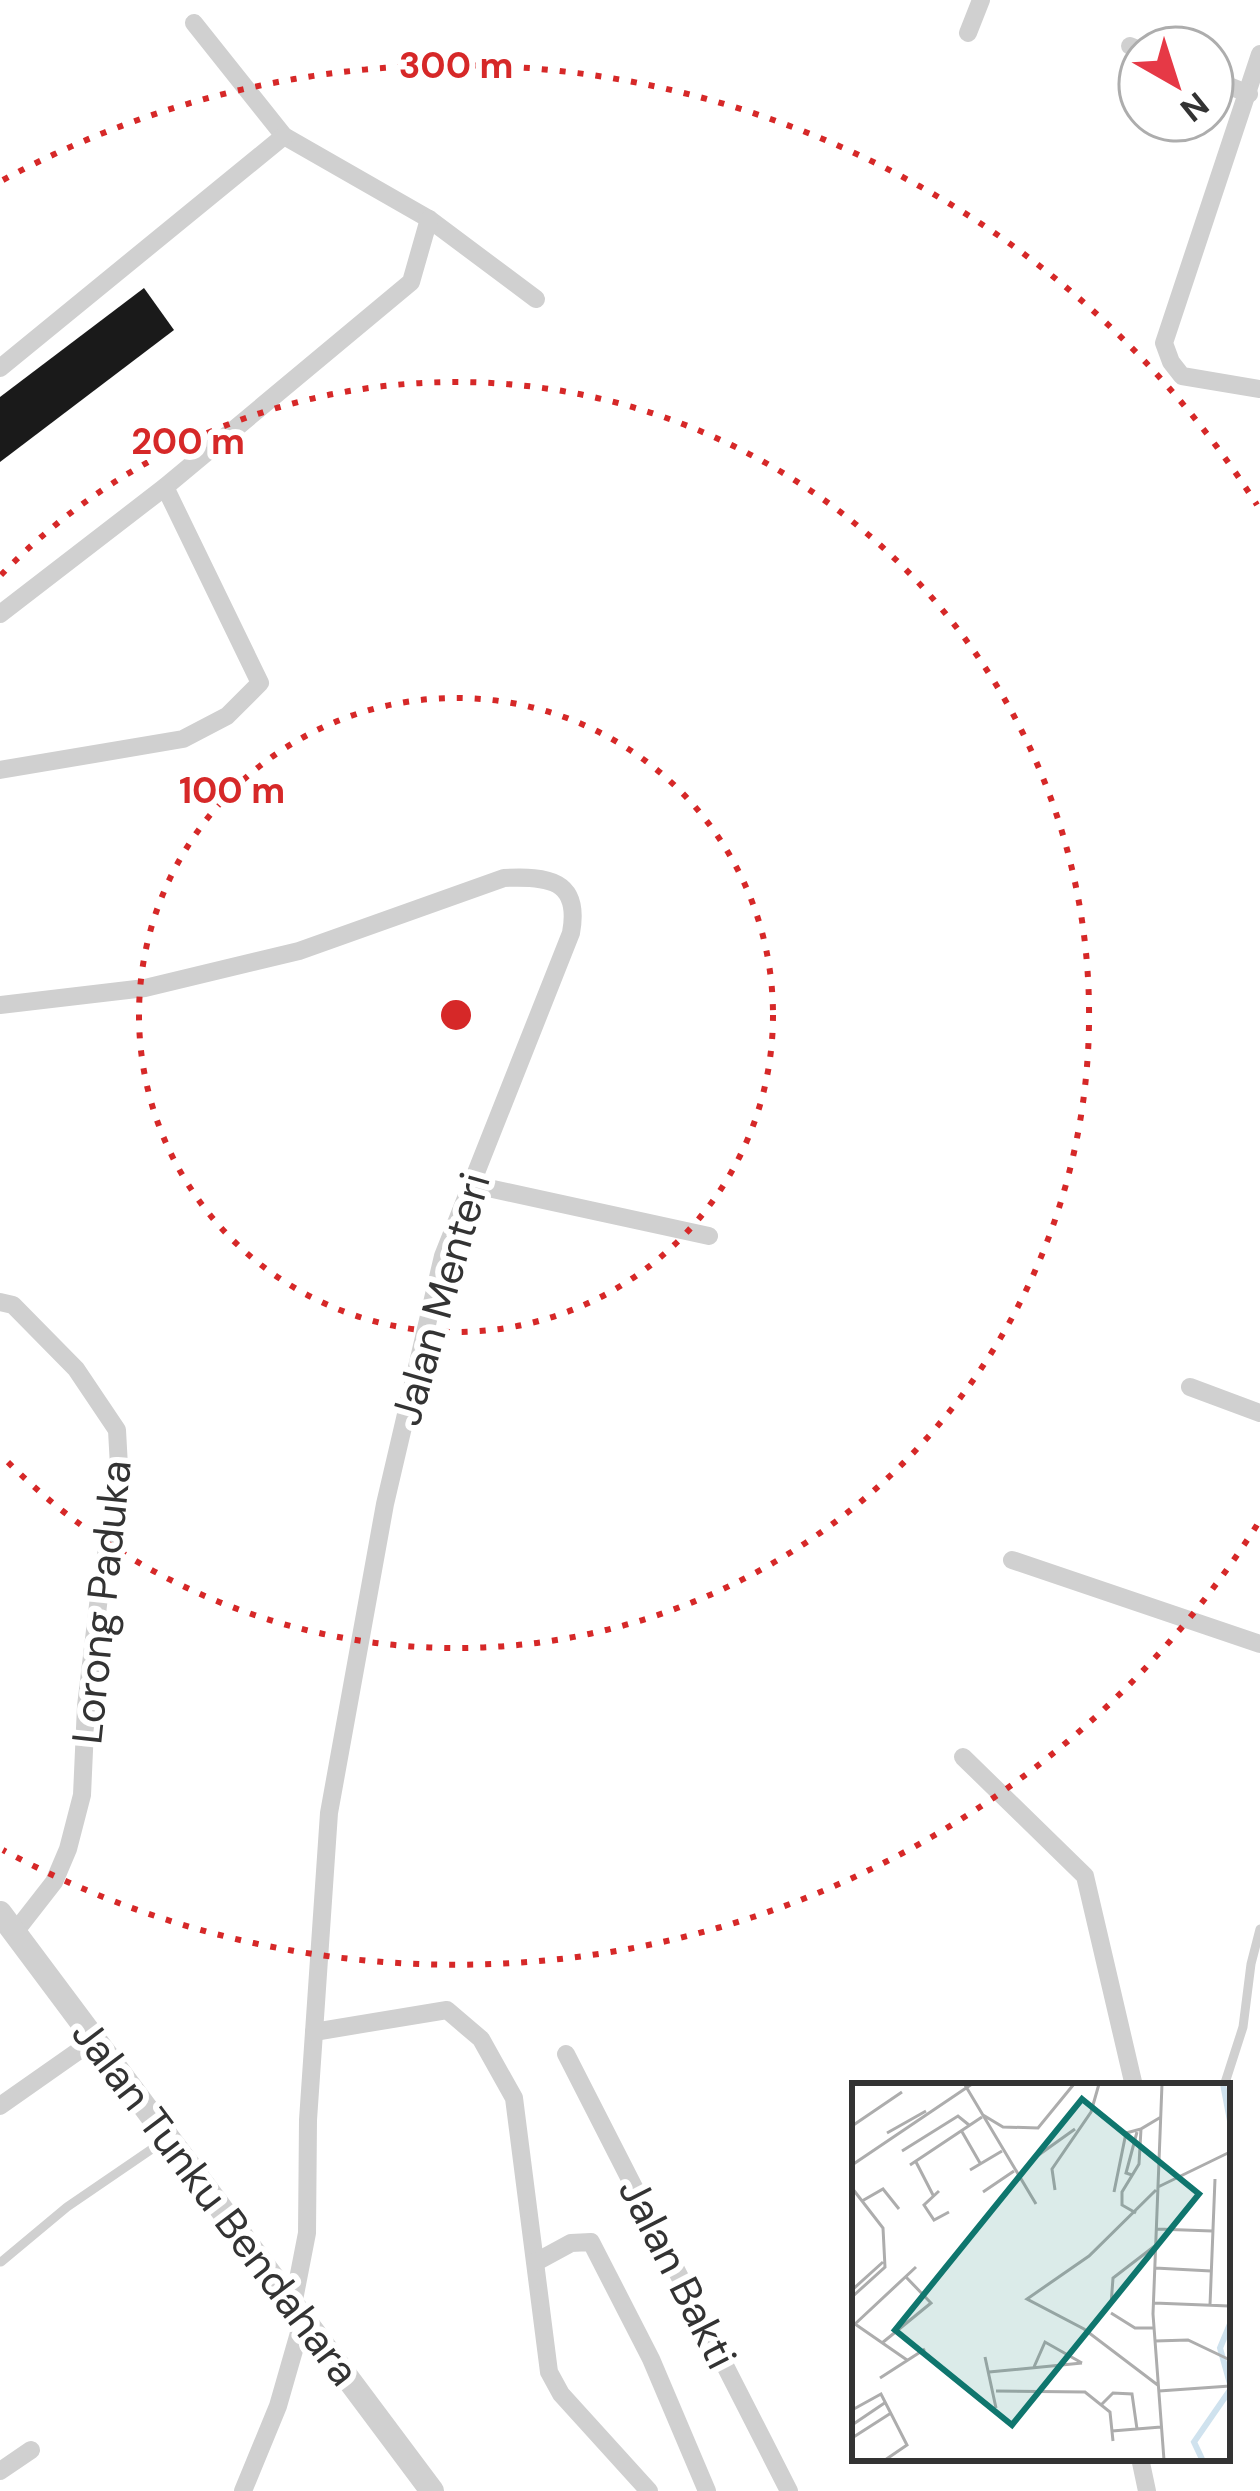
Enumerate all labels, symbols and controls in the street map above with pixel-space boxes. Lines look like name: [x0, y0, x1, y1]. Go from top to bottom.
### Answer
north arrow: [1116, 24, 1236, 144]
text: 300 m: [399, 42, 513, 89]
text: N: [1172, 83, 1217, 131]
text: 200 m: [131, 418, 245, 465]
text: 100 m: [179, 767, 285, 814]
centre of rings: [435, 994, 477, 1036]
street label: Jalan Menteri: [378, 1167, 503, 1432]
street label: Lorong Paduka: [59, 1457, 144, 1747]
street label: Jalan Tunku Bendahara: [60, 2008, 372, 2397]
inset map: [852, 2083, 1230, 2461]
street label: Jalan Bakti: [606, 2168, 749, 2378]

